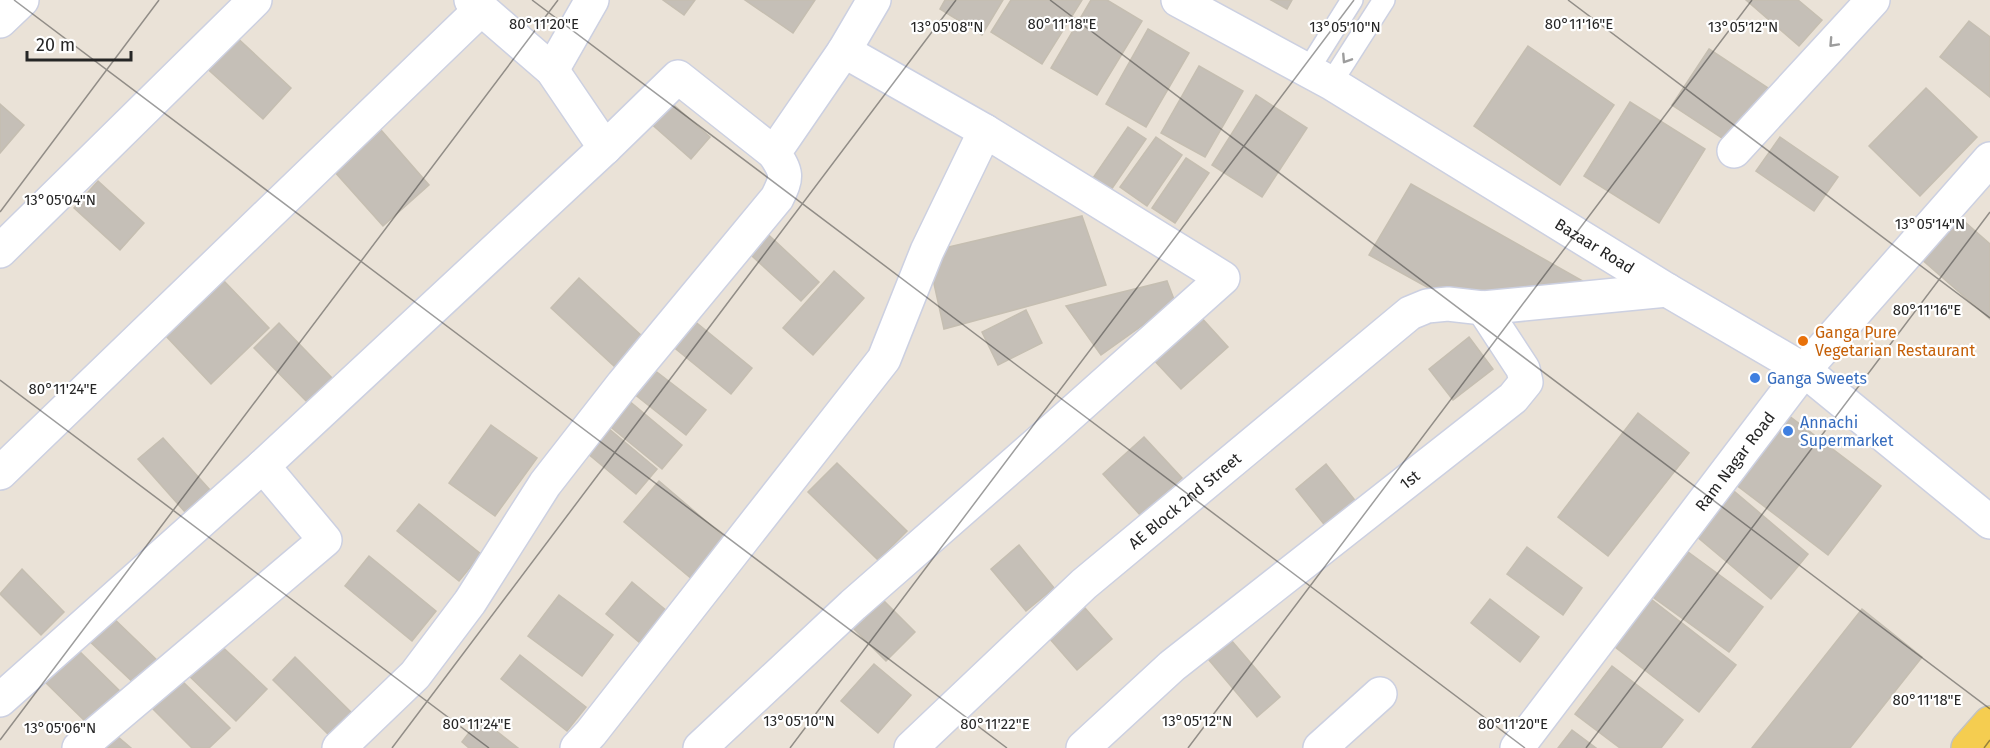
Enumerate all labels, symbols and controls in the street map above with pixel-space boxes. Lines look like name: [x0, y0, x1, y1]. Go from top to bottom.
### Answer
text: 80°11'20"E: [509, 15, 579, 33]
text: 80°11'18"E: [1027, 15, 1097, 33]
text: 80°11'16"E: [1545, 15, 1613, 33]
text: 13°05'08"N: [910, 18, 984, 36]
text: 13°05'10"N: [1309, 18, 1381, 36]
text: 13°05'12"N: [1708, 18, 1778, 36]
scale bar: [27, 24, 130, 62]
text: 20 m: [36, 34, 75, 56]
one-way arrow: [1829, 36, 1840, 47]
one-way arrow: [1341, 53, 1353, 63]
text: 13°05'04"N: [24, 191, 96, 209]
street label: Bazaar Road: [1551, 214, 1638, 278]
text: 13°05'14"N: [1895, 215, 1965, 233]
text: 80°11'16"E: [1893, 301, 1961, 319]
place label: Ganga Pure Vegetarian Restaurant: [1815, 323, 1975, 360]
marker: Ganga Pure Vegetarian Restaurant: [1796, 334, 1810, 348]
place label: Ganga Sweets: [1767, 369, 1867, 388]
marker: Ganga Sweets: [1748, 371, 1762, 385]
text: 80°11'24"E: [29, 380, 97, 398]
street label: Ram Nagar Road: [1691, 408, 1779, 515]
place label: Annachi Supermarket: [1800, 413, 1894, 450]
marker: Annachi Supermarket: [1781, 424, 1795, 438]
street label: AE Block 2nd Street: [1125, 449, 1245, 553]
street label: 1st: [1396, 466, 1424, 494]
text: 80°11'18"E: [1892, 691, 1962, 709]
text: 13°05'10"N: [763, 712, 835, 730]
text: 13°05'12"N: [1162, 712, 1232, 730]
text: 80°11'24"E: [443, 715, 511, 733]
text: 80°11'22"E: [960, 715, 1030, 733]
text: 80°11'20"E: [1478, 715, 1548, 733]
text: 13°05'06"N: [24, 719, 96, 737]

